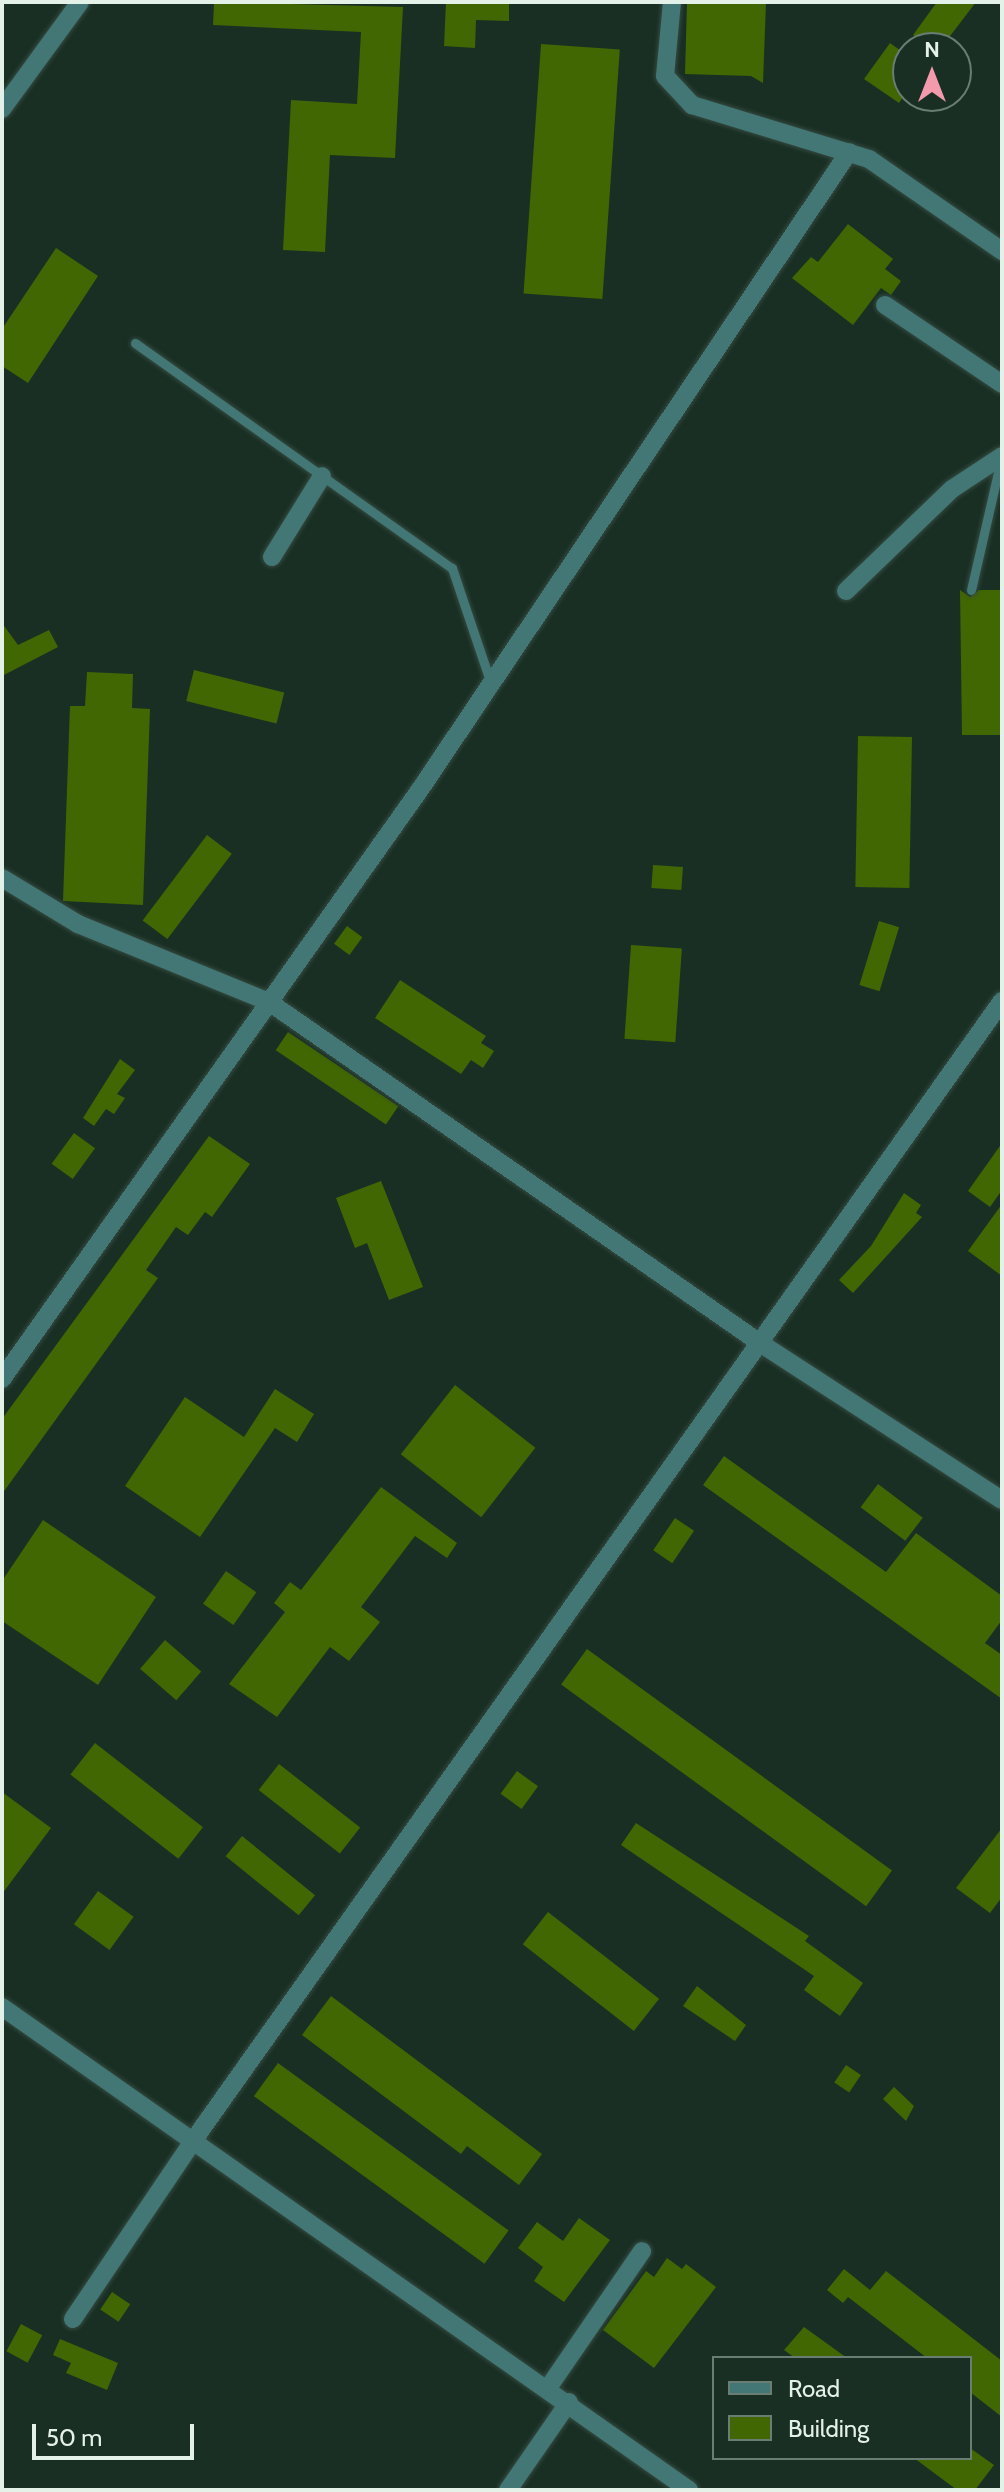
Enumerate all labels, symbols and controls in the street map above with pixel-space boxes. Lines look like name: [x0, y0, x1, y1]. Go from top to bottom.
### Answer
north arrow: [892, 32, 972, 112]
text: N: [924, 36, 940, 63]
legend: [712, 2356, 972, 2460]
text: Road: [788, 2374, 840, 2403]
scale bar: [36, 2408, 198, 2458]
text: Building: [788, 2414, 869, 2443]
text: 50 m: [46, 2423, 102, 2452]

